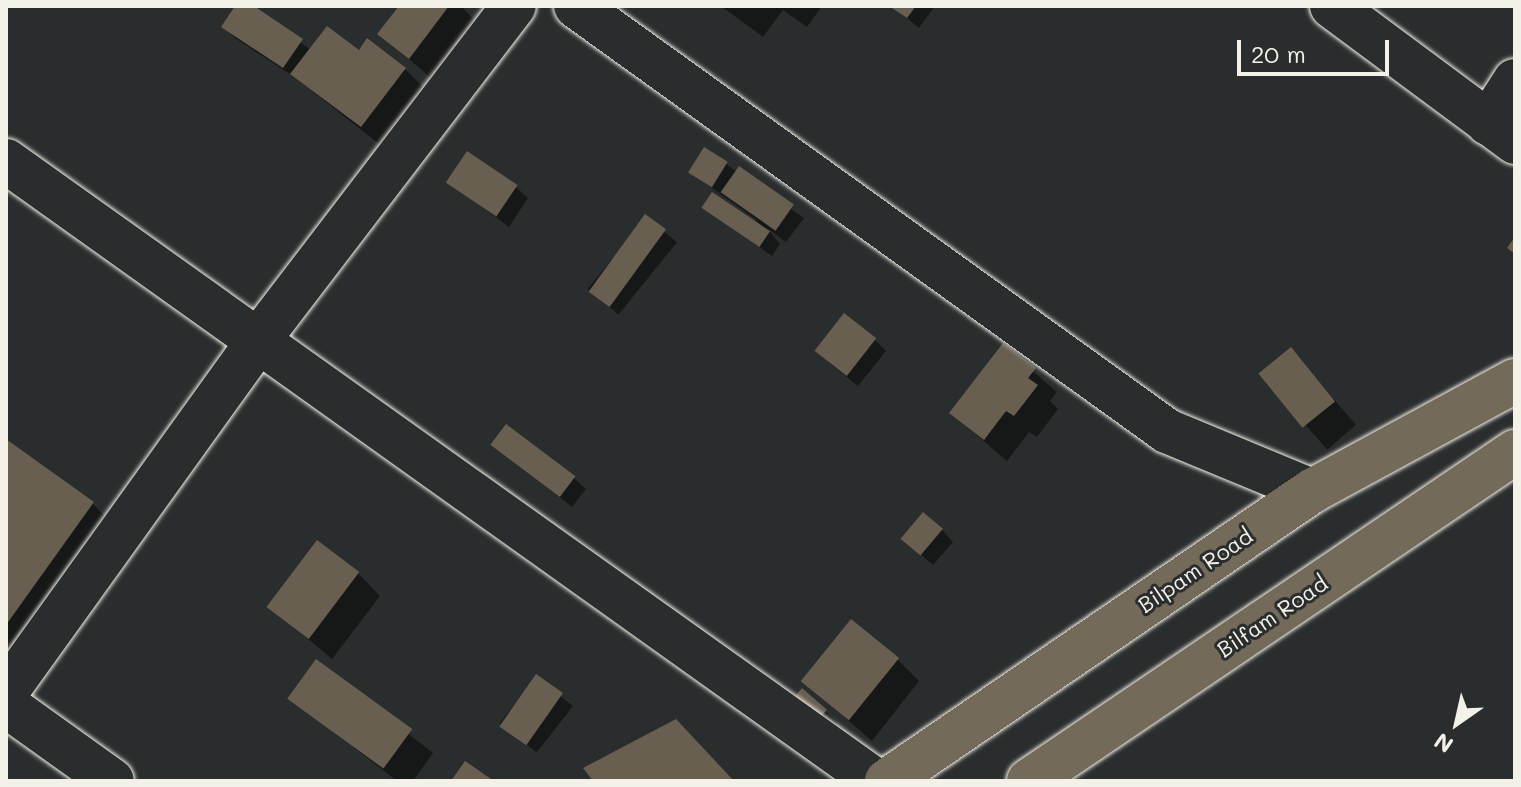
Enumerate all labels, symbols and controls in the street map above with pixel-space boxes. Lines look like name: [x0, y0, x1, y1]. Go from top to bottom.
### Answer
scale bar: [1241, 24, 1393, 74]
text: 20 m: [1251, 38, 1306, 69]
street label: Bilpam Road: [1133, 522, 1257, 618]
street label: Bilfam Road: [1212, 569, 1332, 663]
north arrow: [1417, 683, 1497, 763]
text: N: [1428, 727, 1458, 760]

